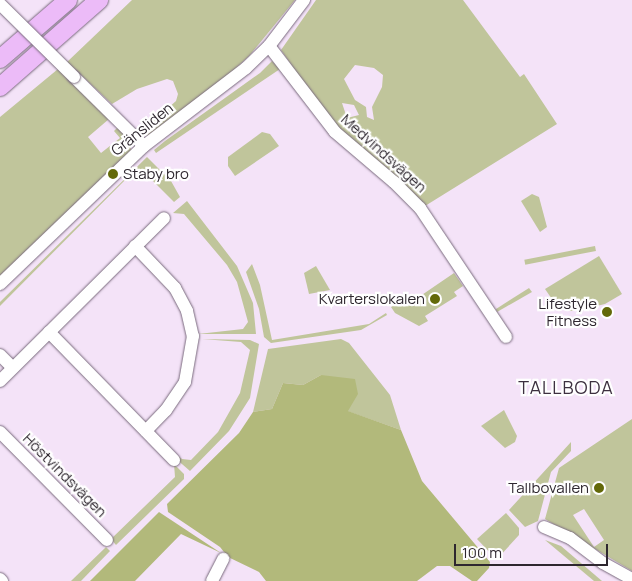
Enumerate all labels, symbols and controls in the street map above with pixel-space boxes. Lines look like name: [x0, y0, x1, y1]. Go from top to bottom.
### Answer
street label: Gränsliden: [108, 99, 176, 159]
street label: Medvindsvägen: [338, 110, 430, 196]
place label: Staby bro: [123, 165, 189, 183]
marker: Staby bro: [107, 168, 119, 180]
place label: Kvarterslokalen: [319, 290, 425, 308]
marker: Kvarterslokalen: [429, 293, 441, 305]
place label: Lifestyle Fitness: [538, 294, 597, 329]
marker: Lifestyle Fitness: [601, 306, 613, 318]
district label: TALLBODA: [517, 376, 615, 398]
street label: Höstvindsvägen: [19, 429, 111, 521]
place label: Tallbovallen: [508, 479, 589, 497]
marker: Tallbovallen: [593, 482, 605, 494]
scale bar: [457, 534, 611, 566]
text: 100 m: [462, 542, 502, 563]

